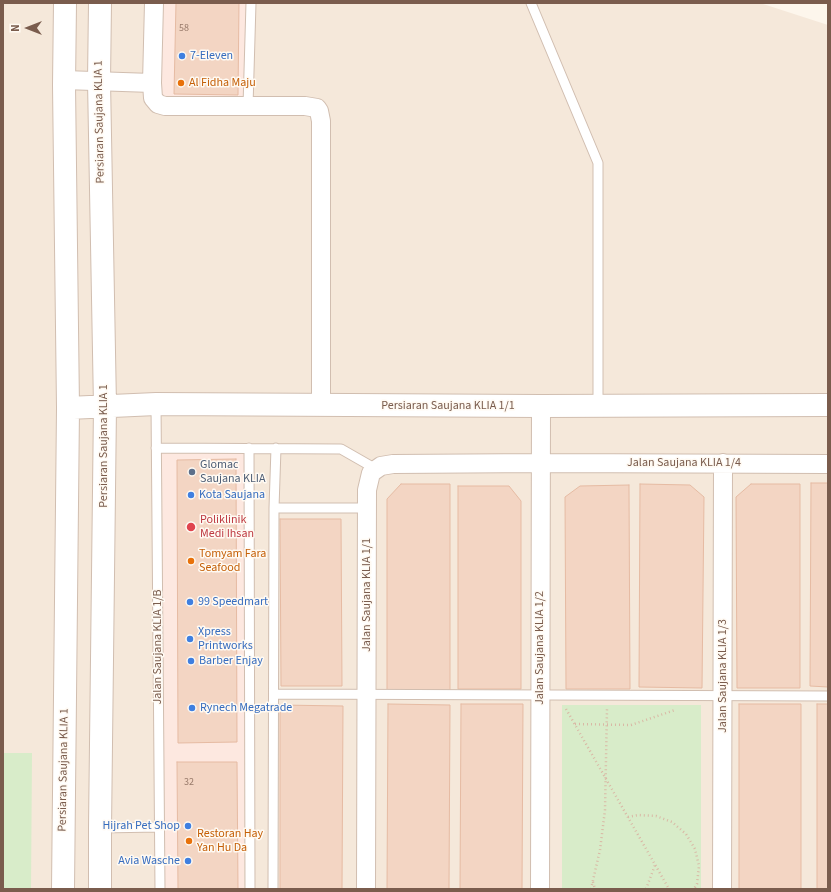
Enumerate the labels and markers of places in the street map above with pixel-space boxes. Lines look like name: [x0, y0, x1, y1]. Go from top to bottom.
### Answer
place label: 7-Eleven: [190, 49, 233, 63]
marker: 7-Eleven: [177, 51, 187, 61]
place label: Al Fidha Maju: [189, 76, 256, 90]
marker: Al Fidha Maju: [176, 78, 186, 88]
place label: Glomac Saujana KLIA: [200, 458, 265, 486]
marker: Glomac Saujana KLIA: [187, 467, 197, 477]
place label: Kota Saujana: [199, 488, 265, 502]
marker: Kota Saujana: [186, 490, 196, 500]
place label: Poliklinik Medi Ihsan: [200, 513, 254, 541]
marker: Poliklinik Medi Ihsan: [185, 521, 197, 533]
place label: Tomyam Fara Seafood: [199, 547, 266, 575]
marker: Tomyam Fara Seafood: [186, 556, 196, 566]
place label: 99 Speedmart: [198, 595, 268, 609]
marker: 99 Speedmart: [185, 597, 195, 607]
place label: Xpress Printworks: [198, 625, 253, 653]
marker: Xpress Printworks: [185, 634, 195, 644]
place label: Barber Enjay: [199, 654, 263, 668]
marker: Barber Enjay: [186, 656, 196, 666]
place label: Rynech Megatrade: [200, 701, 292, 715]
marker: Rynech Megatrade: [187, 703, 197, 713]
place label: Hijrah Pet Shop: [103, 819, 180, 833]
marker: Hijrah Pet Shop: [183, 821, 193, 831]
place label: Restoran Hay Yan Hu Da: [197, 827, 263, 855]
marker: Restoran Hay Yan Hu Da: [184, 836, 194, 846]
place label: Avia Wasche: [118, 854, 180, 868]
marker: Avia Wasche: [183, 856, 193, 866]

